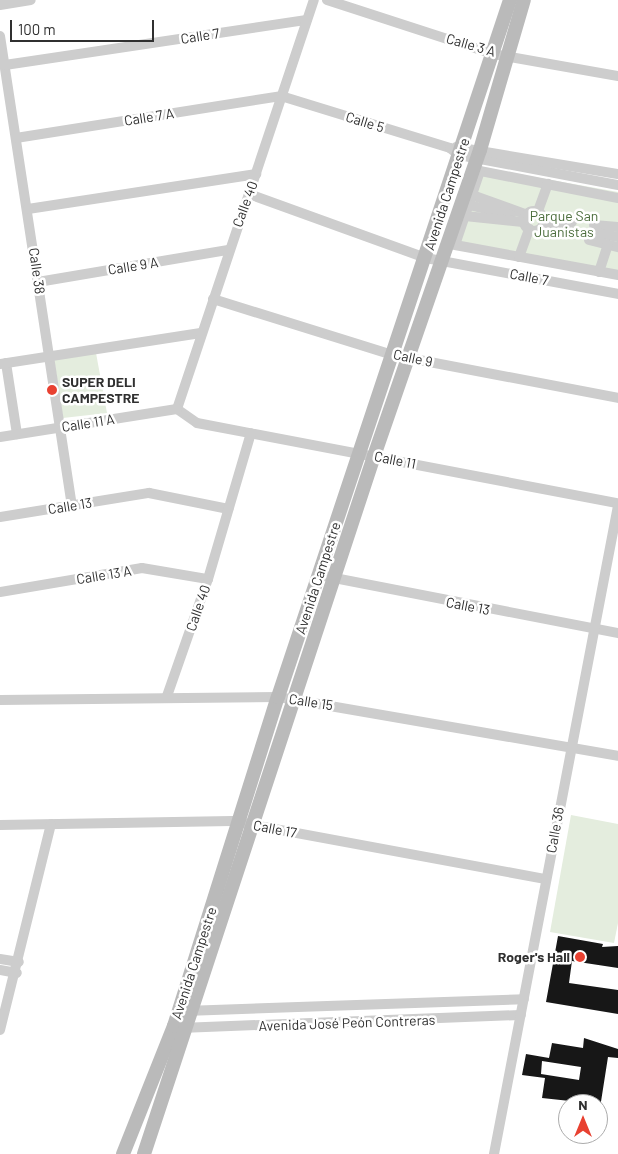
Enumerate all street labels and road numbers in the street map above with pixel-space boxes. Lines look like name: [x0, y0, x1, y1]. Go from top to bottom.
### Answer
street label: Calle 7: [179, 25, 221, 47]
street label: Calle 3 A: [444, 30, 498, 60]
street label: Calle 7 A: [123, 105, 175, 129]
street label: Calle 5: [344, 108, 386, 136]
street label: Avenida Campestre: [421, 136, 473, 252]
street label: Calle 40: [229, 179, 261, 229]
street label: Calle 38: [25, 247, 49, 295]
street label: Calle 9 A: [107, 254, 159, 278]
street label: Calle 7: [508, 265, 550, 289]
street label: Calle 9: [392, 346, 434, 370]
street label: Calle 11 A: [60, 411, 116, 435]
street label: Calle 11: [373, 448, 417, 472]
street label: Calle 13: [47, 494, 93, 518]
street label: Avenida Campestre: [292, 520, 344, 636]
street label: Calle 13 A: [75, 562, 133, 588]
street label: Calle 40: [182, 583, 214, 633]
street label: Calle 13: [445, 594, 491, 618]
street label: Calle 15: [288, 690, 334, 714]
street label: Calle 36: [543, 806, 567, 854]
street label: Calle 17: [252, 817, 298, 841]
street label: Avenida Campestre: [168, 905, 220, 1021]
street label: Avenida José Peón Contreras: [258, 1012, 436, 1034]

